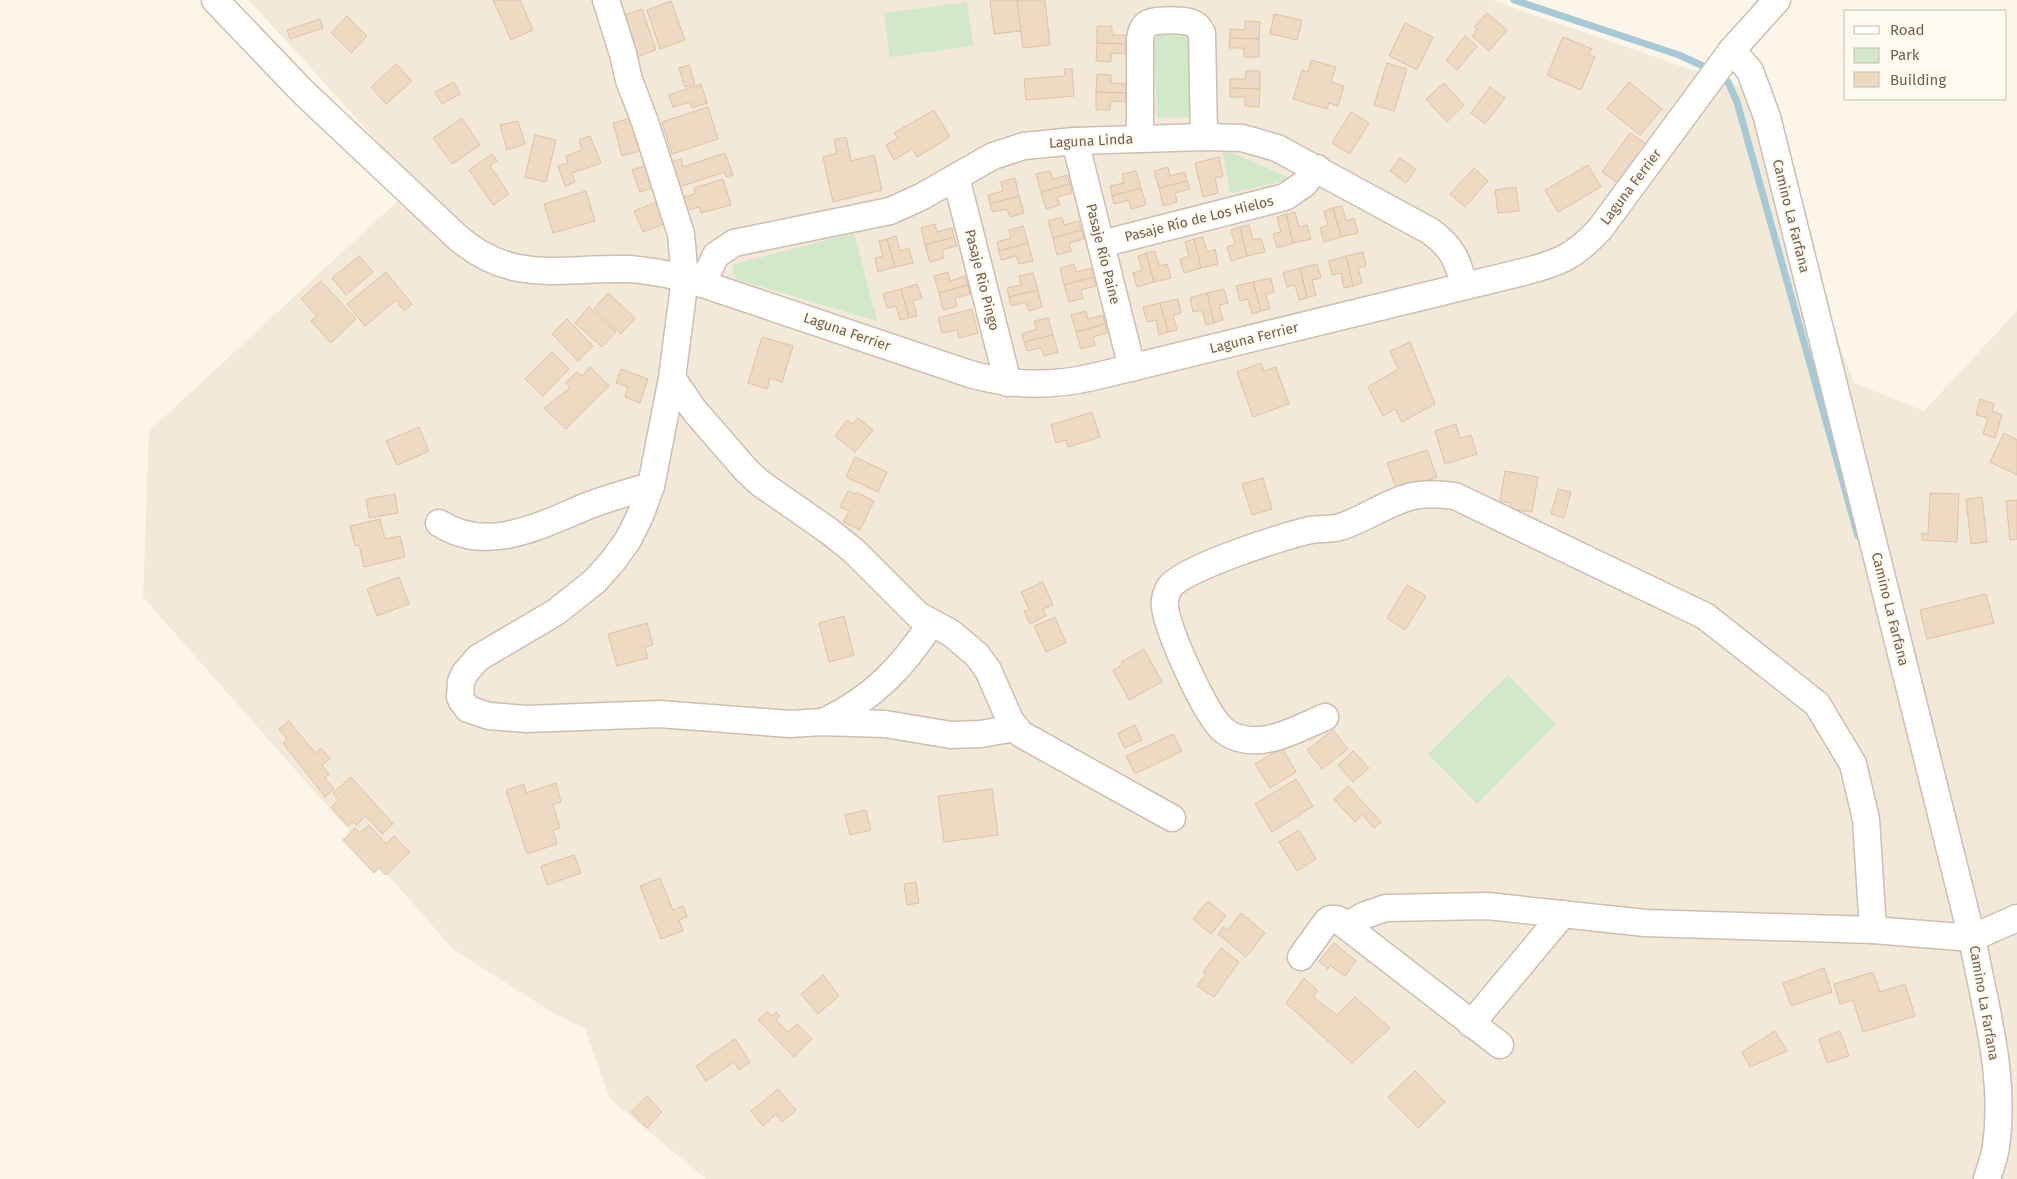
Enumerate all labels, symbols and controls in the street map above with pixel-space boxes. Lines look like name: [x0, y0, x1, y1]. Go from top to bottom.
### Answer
legend: [1844, 10, 2007, 100]
text: Road: [1890, 21, 1925, 39]
text: Park: [1890, 46, 1920, 64]
text: Building: [1890, 71, 1946, 89]
street label: Laguna Linda: [1048, 130, 1134, 152]
street label: Laguna Ferrier: [1597, 145, 1666, 228]
street label: Camino La Farfana: [1769, 157, 1813, 275]
street label: Pasaje Río de Los Hielos: [1123, 192, 1276, 246]
street label: Pasaje Río Paine: [1082, 202, 1124, 306]
street label: Pasaje Río Pingo: [961, 228, 1003, 332]
street label: Laguna Ferrier: [801, 309, 893, 355]
street label: Laguna Ferrier: [1208, 319, 1301, 357]
street label: Camino La Farfana: [1868, 550, 1912, 668]
street label: Camino La Farfana: [1966, 944, 2002, 1062]

